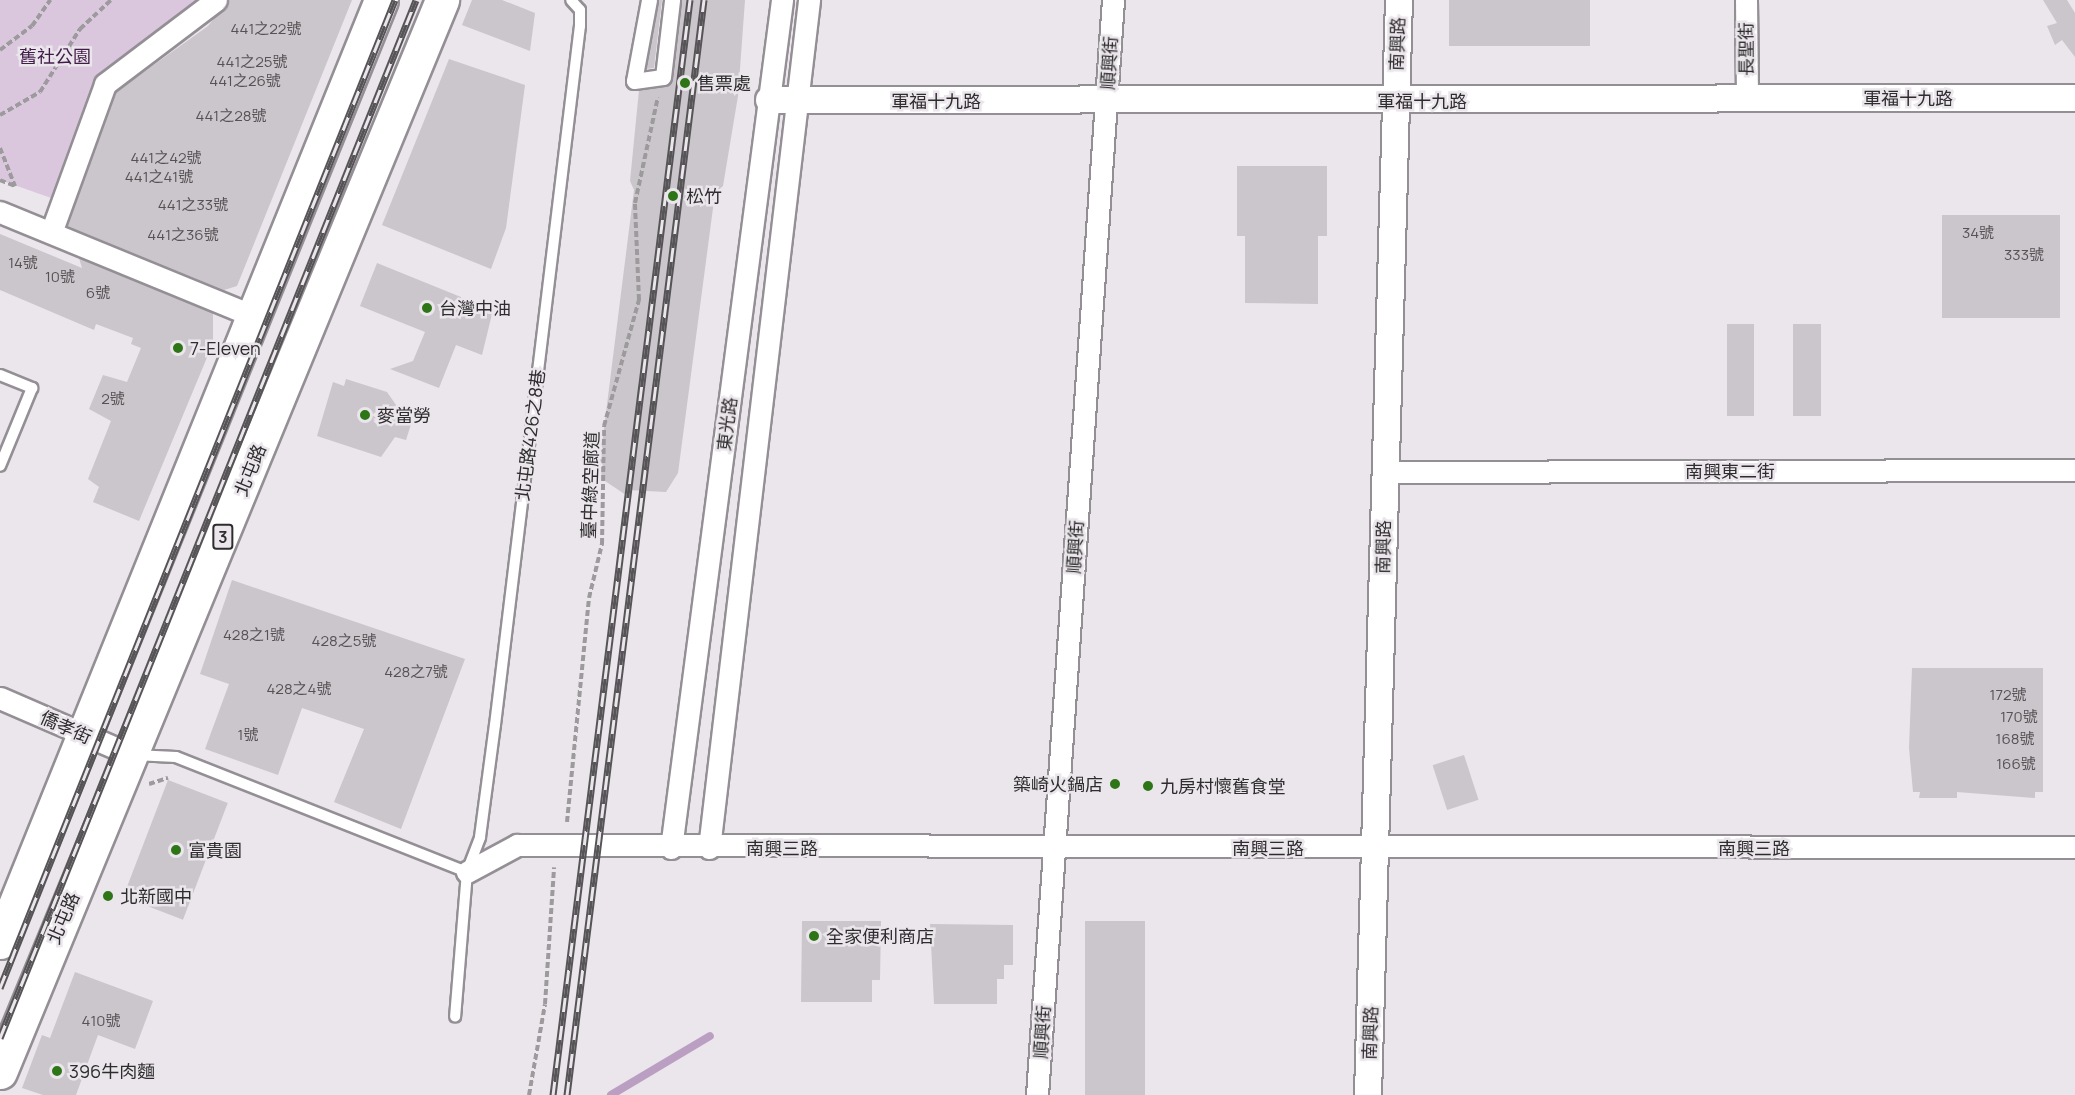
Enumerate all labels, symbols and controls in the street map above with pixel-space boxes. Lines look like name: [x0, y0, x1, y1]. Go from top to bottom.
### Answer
street label: 南興路: [1385, 17, 1409, 71]
house number: 441之22號: [231, 20, 301, 38]
street label: 長聖街: [1735, 22, 1757, 76]
street label: 順興街: [1096, 35, 1122, 91]
park label: 舊社公園: [19, 45, 91, 67]
house number: 441之25號: [217, 53, 287, 71]
house number: 441之26號: [209, 72, 281, 90]
place label: 售票處: [697, 72, 751, 94]
marker: 售票處: [678, 76, 692, 90]
street label: 軍福十九路: [1863, 87, 1953, 109]
street label: 軍福十九路: [891, 90, 981, 112]
street label: 軍福十九路: [1377, 90, 1467, 112]
house number: 441之28號: [196, 107, 266, 125]
house number: 441之42號: [130, 149, 202, 167]
house number: 441之41號: [125, 168, 193, 186]
place label: 松竹: [686, 185, 722, 207]
marker: 松竹: [664, 187, 682, 205]
house number: 441之33號: [158, 196, 228, 214]
house number: 34號: [1962, 224, 1994, 242]
house number: 441之36號: [147, 226, 219, 244]
house number: 333號: [2004, 246, 2044, 264]
house number: 14號: [8, 254, 38, 272]
house number: 10號: [45, 268, 75, 286]
house number: 6號: [86, 284, 110, 302]
place label: 台灣中油: [439, 297, 511, 319]
marker: 台灣中油: [420, 301, 434, 315]
place label: 7-Eleven: [190, 337, 261, 359]
marker: 7-Eleven: [171, 341, 185, 355]
street label: 北屯路426之8巷: [511, 368, 549, 502]
house number: 2號: [101, 390, 125, 408]
street label: 東光路: [713, 396, 741, 452]
place label: 麥當勞: [377, 404, 431, 426]
marker: 麥當勞: [358, 408, 372, 422]
street label: 臺中綠空廊道: [577, 431, 603, 539]
street label: 北屯路: [230, 441, 270, 499]
street label: 南興東二街: [1685, 460, 1775, 482]
street label: 順興街: [1062, 519, 1088, 575]
street label: 南興路: [1372, 520, 1394, 574]
road number: 3: [211, 524, 235, 550]
house number: 428之1號: [223, 626, 285, 644]
house number: 428之5號: [312, 632, 376, 650]
house number: 428之7號: [384, 663, 448, 681]
house number: 428之4號: [267, 680, 331, 698]
house number: 172號: [1990, 686, 2026, 704]
street label: 僑孝街: [37, 706, 95, 748]
house number: 170號: [2000, 708, 2038, 726]
house number: 1號: [238, 726, 258, 744]
house number: 168號: [1996, 730, 2034, 748]
house number: 166號: [1996, 755, 2036, 773]
place label: 築崎火鍋店: [1013, 773, 1103, 795]
place label: 九房村懷舊食堂: [1160, 775, 1286, 797]
marker: 築崎火鍋店: [1108, 777, 1122, 791]
marker: 九房村懷舊食堂: [1141, 779, 1155, 793]
street label: 南興三路: [746, 837, 818, 859]
street label: 南興三路: [1232, 837, 1304, 859]
street label: 南興三路: [1718, 837, 1790, 859]
place label: 富貴園: [188, 839, 242, 861]
marker: 富貴園: [169, 843, 183, 857]
place label: 北新國中: [120, 885, 192, 907]
street label: 北屯路: [43, 889, 83, 947]
marker: 北新國中: [101, 889, 115, 903]
place label: 全家便利商店: [826, 925, 934, 947]
marker: 全家便利商店: [807, 929, 821, 943]
street label: 順興街: [1029, 1004, 1055, 1060]
street label: 南興路: [1358, 1006, 1382, 1060]
house number: 410號: [82, 1012, 120, 1030]
place label: 396牛肉麵: [69, 1060, 155, 1082]
marker: 396牛肉麵: [50, 1064, 64, 1078]

